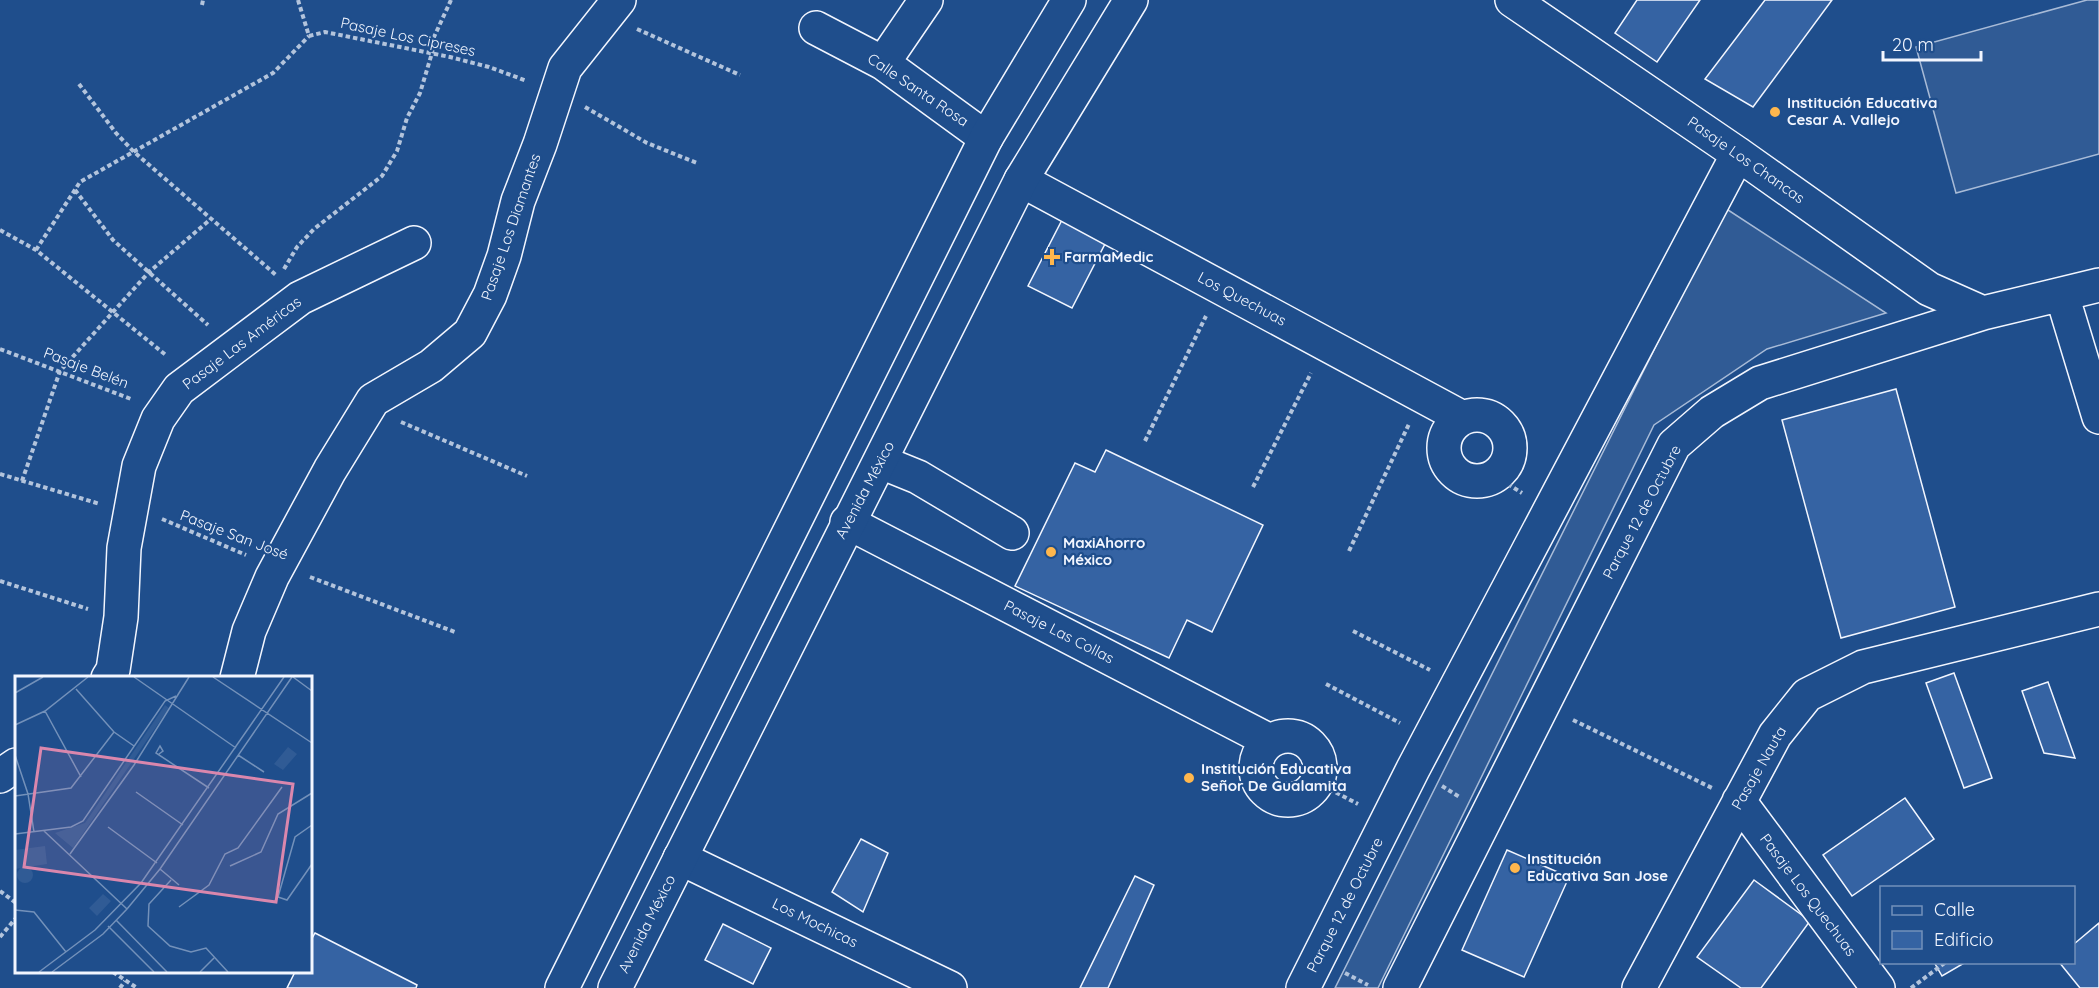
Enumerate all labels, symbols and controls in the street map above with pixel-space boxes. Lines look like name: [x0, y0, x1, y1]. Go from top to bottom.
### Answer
street label: Pasaje Los Cipreses: [339, 13, 477, 60]
scale bar: [1883, 24, 1980, 62]
text: 20 m: [1892, 33, 1934, 56]
street label: Calle Santa Rosa: [864, 49, 972, 130]
place label: Institución Educativa Cesar A. Vallejo: [1787, 93, 1937, 129]
marker: Institución Educativa Cesar A. Vallejo: [1768, 105, 1782, 119]
street label: Pasaje Los Chancas: [1684, 112, 1809, 207]
street label: Pasaje Los Diamantes: [476, 151, 545, 303]
place label: FarmaMedic: [1064, 247, 1153, 266]
marker: FarmaMedic: [1045, 250, 1059, 264]
street label: Los Quechuas: [1195, 267, 1290, 330]
street label: Pasaje Las Américas: [179, 292, 305, 393]
street label: Pasaje Belén: [41, 343, 131, 392]
street label: Avenida México: [831, 438, 898, 542]
street label: Parque 12 de Octubre: [1598, 441, 1685, 582]
street label: Pasaje San José: [177, 505, 291, 564]
place label: MaxiAhorro México: [1063, 533, 1145, 569]
marker: MaxiAhorro México: [1044, 545, 1058, 559]
street label: Pasaje Las Collas: [1001, 596, 1117, 667]
inset map: [15, 676, 312, 973]
street label: Pasaje Nauta: [1727, 723, 1790, 813]
place label: Institución Educativa Señor De Gualamita: [1201, 759, 1351, 795]
marker: Institución Educativa Señor De Gualamita: [1182, 771, 1196, 785]
street label: Pasaje Los Quechuas: [1756, 830, 1861, 960]
street label: Parque 12 de Octubre: [1302, 834, 1387, 976]
place label: Institución Educativa San Jose: [1527, 849, 1668, 885]
marker: Institución Educativa San Jose: [1508, 861, 1522, 875]
street label: Avenida México: [614, 871, 679, 976]
legend: [1880, 886, 2075, 964]
street label: Los Mochicas: [769, 894, 861, 951]
text: Calle: [1934, 898, 1975, 921]
text: Edificio: [1934, 928, 1993, 951]

